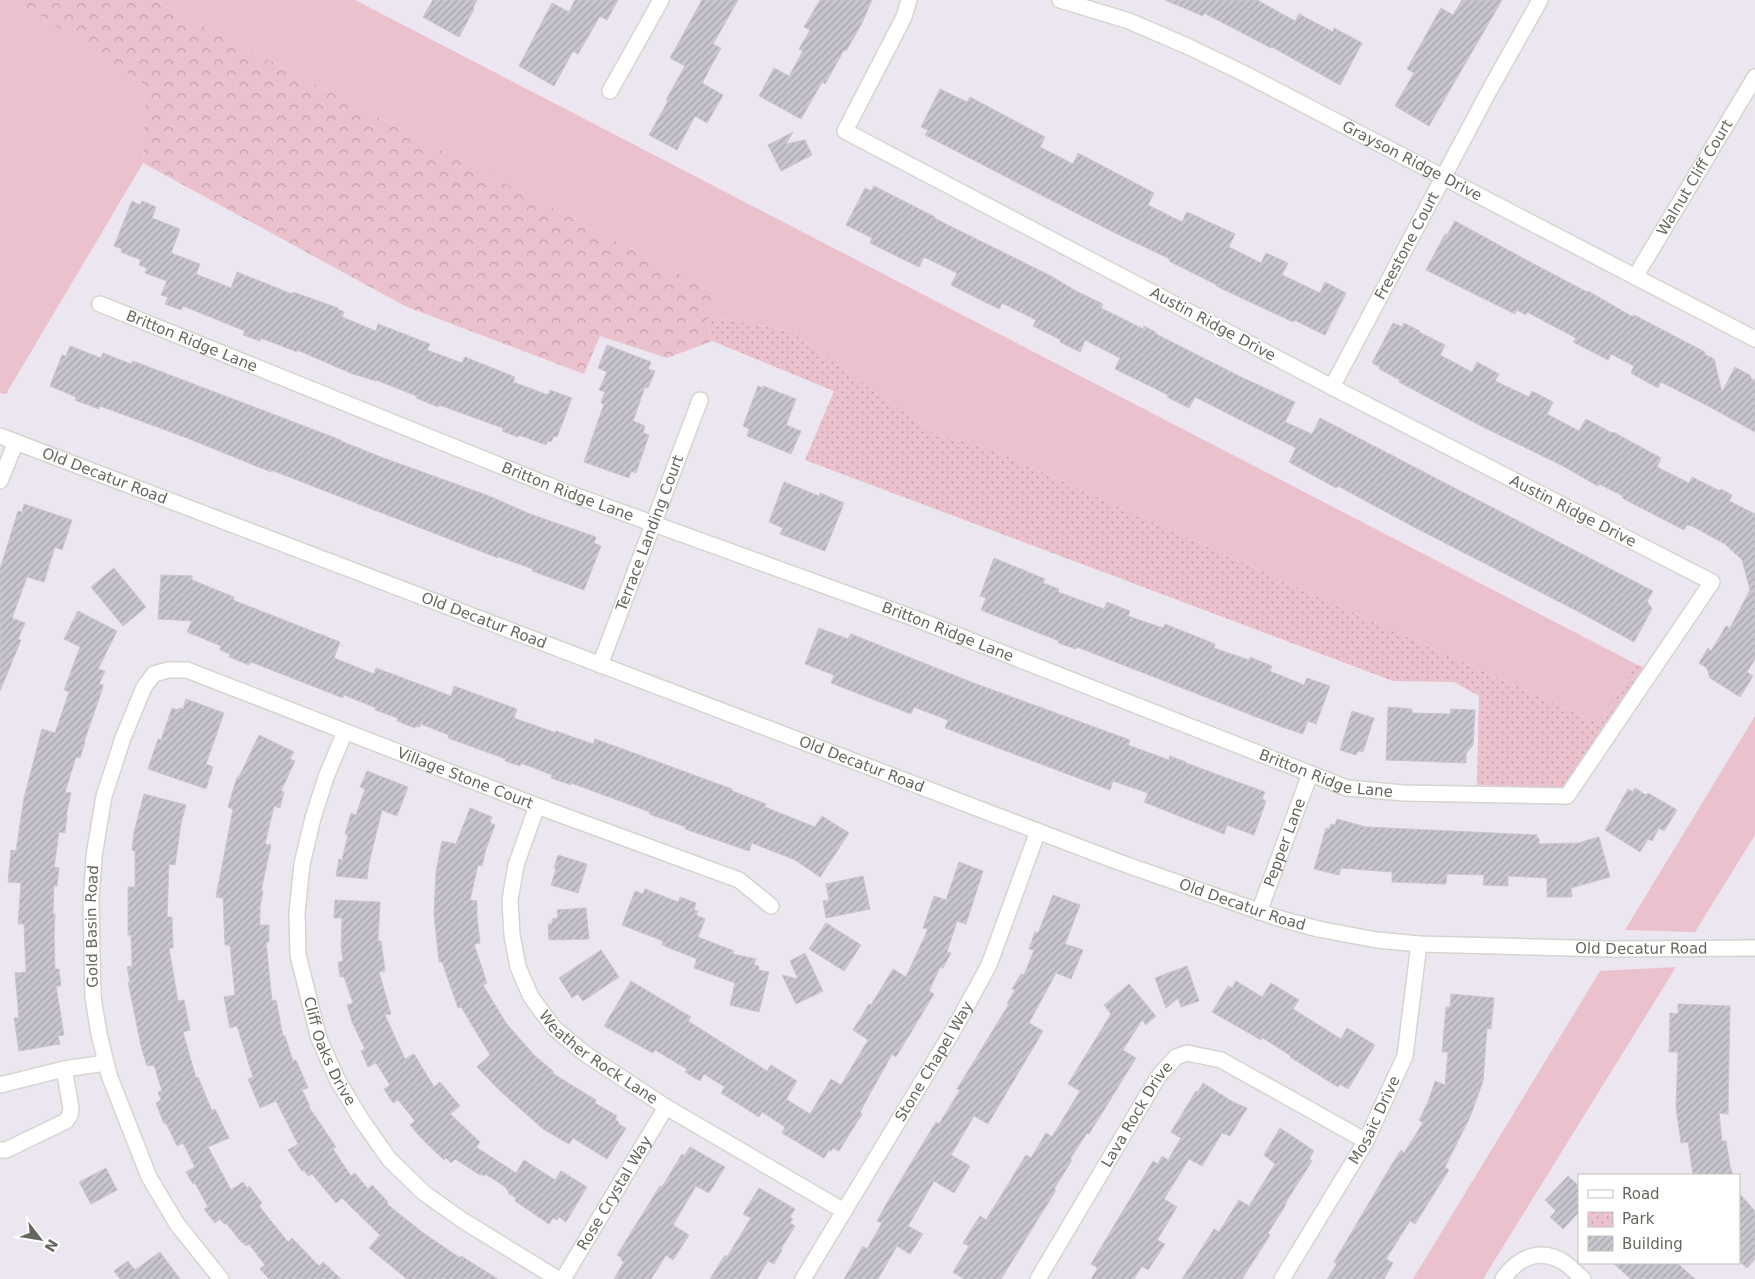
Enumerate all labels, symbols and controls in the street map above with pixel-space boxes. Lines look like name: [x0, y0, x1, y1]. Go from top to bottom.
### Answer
street label: Walnut Cliff Court: [1653, 116, 1736, 239]
street label: Grayson Ridge Drive: [1339, 117, 1485, 205]
street label: Freestone Court: [1371, 189, 1443, 303]
street label: Austin Ridge Drive: [1147, 283, 1279, 365]
street label: Britton Ridge Lane: [124, 307, 260, 376]
street label: Old Decatur Road: [40, 444, 170, 508]
street label: Terrace Landing Court: [612, 452, 687, 615]
street label: Britton Ridge Lane: [499, 458, 636, 525]
street label: Austin Ridge Drive: [1507, 471, 1639, 551]
street label: Old Decatur Road: [419, 588, 549, 652]
street label: Britton Ridge Lane: [879, 598, 1016, 665]
street label: Old Decatur Road: [796, 732, 927, 796]
street label: Village Stone Court: [395, 744, 536, 813]
street label: Britton Ridge Lane: [1256, 745, 1394, 801]
street label: Pepper Lane: [1260, 796, 1309, 889]
street label: Gold Basin Road: [82, 865, 102, 988]
street label: Old Decatur Road: [1177, 875, 1308, 934]
street label: Old Decatur Road: [1575, 939, 1708, 958]
street label: Cliff Oaks Drive: [300, 995, 360, 1109]
street label: Stone Chapel Way: [891, 998, 977, 1125]
street label: Weather Rock Lane: [535, 1007, 661, 1108]
street label: Lava Rock Drive: [1097, 1058, 1176, 1171]
street label: Mosaic Drive: [1345, 1073, 1404, 1168]
street label: Rose Crystal Way: [573, 1133, 656, 1254]
legend: [1578, 1174, 1740, 1264]
text: Road: [1622, 1185, 1660, 1203]
text: Park: [1622, 1210, 1655, 1228]
north arrow: [15, 1214, 65, 1264]
text: Building: [1622, 1235, 1683, 1253]
text: N: [41, 1237, 61, 1255]

